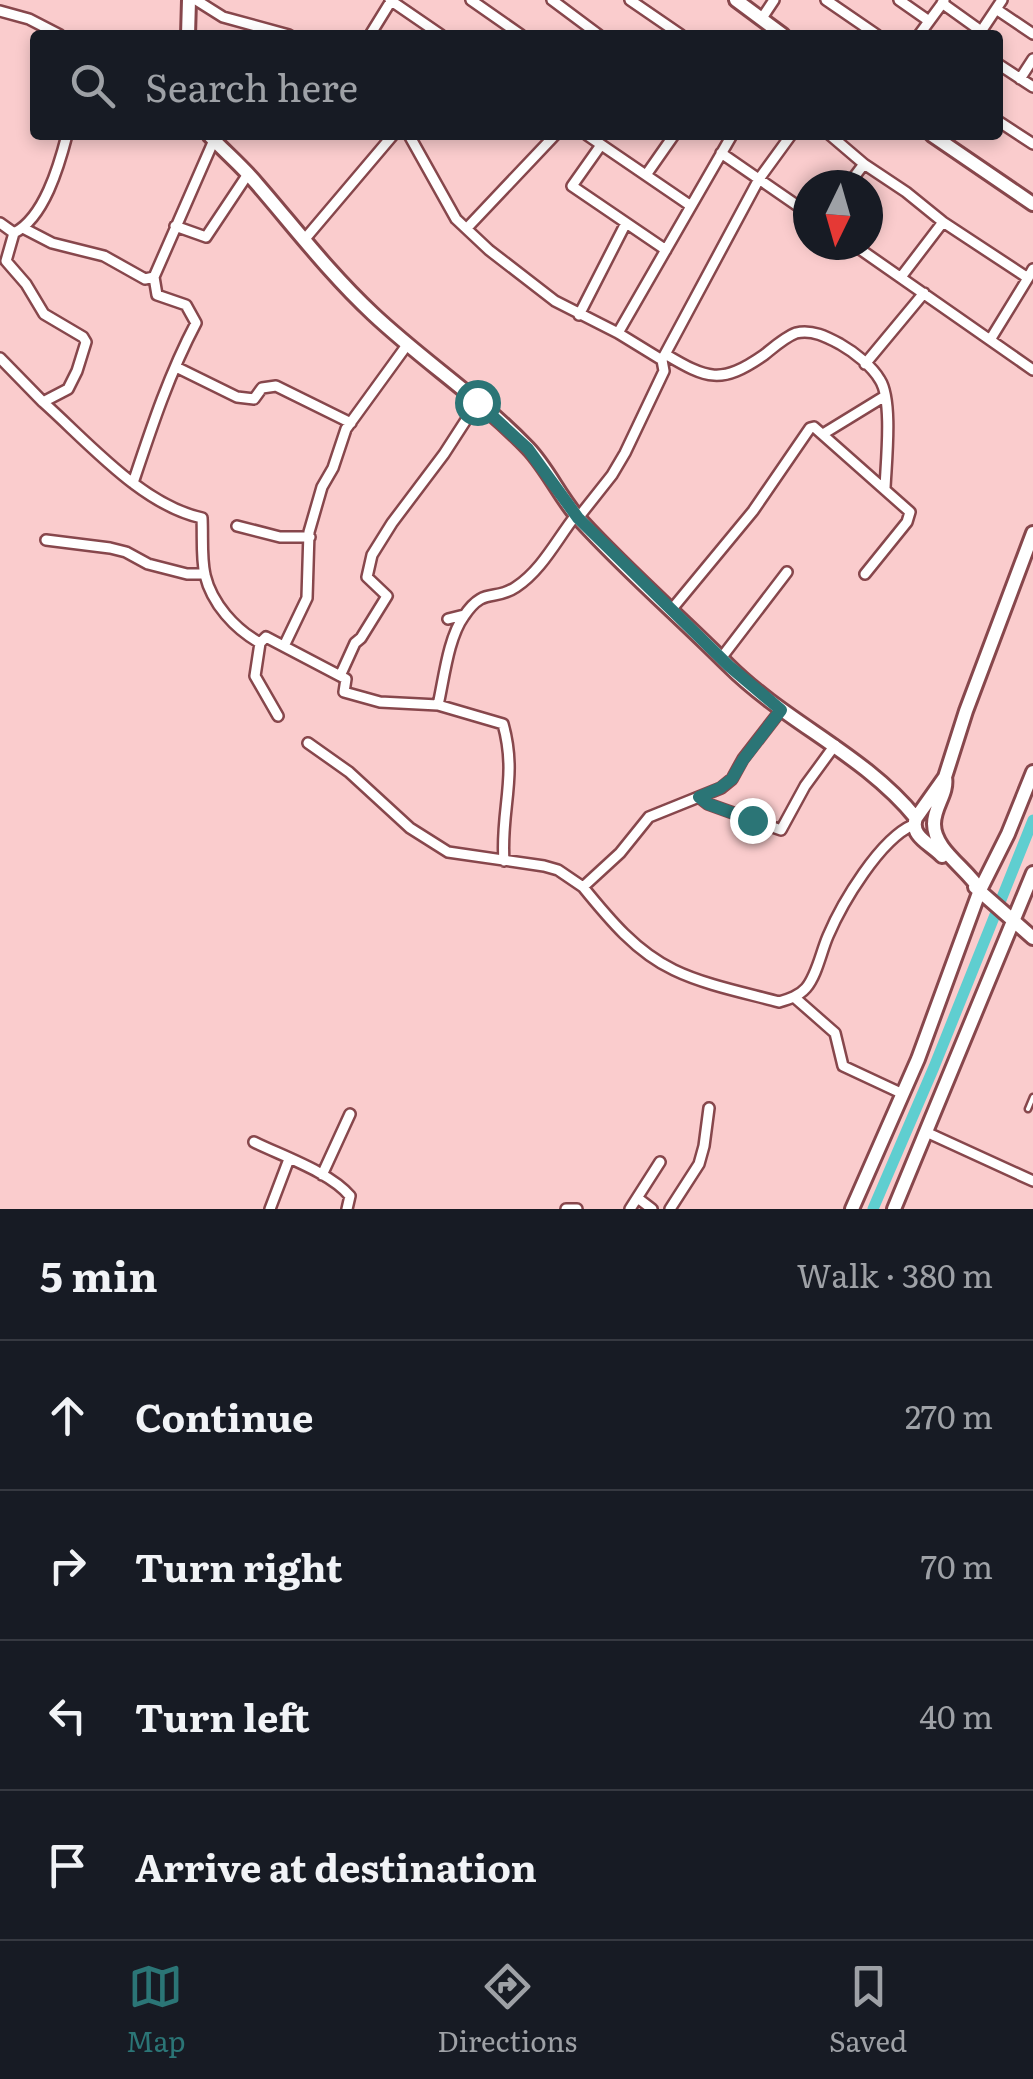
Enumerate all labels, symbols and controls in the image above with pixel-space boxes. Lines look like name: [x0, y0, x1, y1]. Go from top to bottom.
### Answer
search box: [30, 30, 1003, 140]
text: Search here: [145, 57, 358, 114]
icon: search: [65, 58, 120, 113]
north arrow: [793, 170, 883, 260]
route start: [455, 380, 501, 426]
route end: [730, 798, 776, 844]
text: 5 min: [40, 1243, 158, 1305]
text: Walk · 380 m: [797, 1250, 993, 1298]
text: Continue: [135, 1387, 313, 1444]
icon: ahead: [40, 1388, 95, 1443]
text: 270 m: [905, 1391, 993, 1439]
text: Turn right: [135, 1537, 342, 1594]
icon: right: [40, 1538, 95, 1593]
text: 70 m: [921, 1541, 993, 1589]
text: Turn left: [135, 1687, 310, 1744]
icon: left: [40, 1688, 95, 1743]
text: 40 m: [919, 1691, 993, 1739]
text: Arrive at destination: [135, 1837, 537, 1894]
icon: arrive: [40, 1838, 95, 1893]
tab: Map: [126, 1959, 186, 2061]
tab: Directions: [437, 1959, 577, 2061]
tab: Saved: [829, 1959, 907, 2061]

